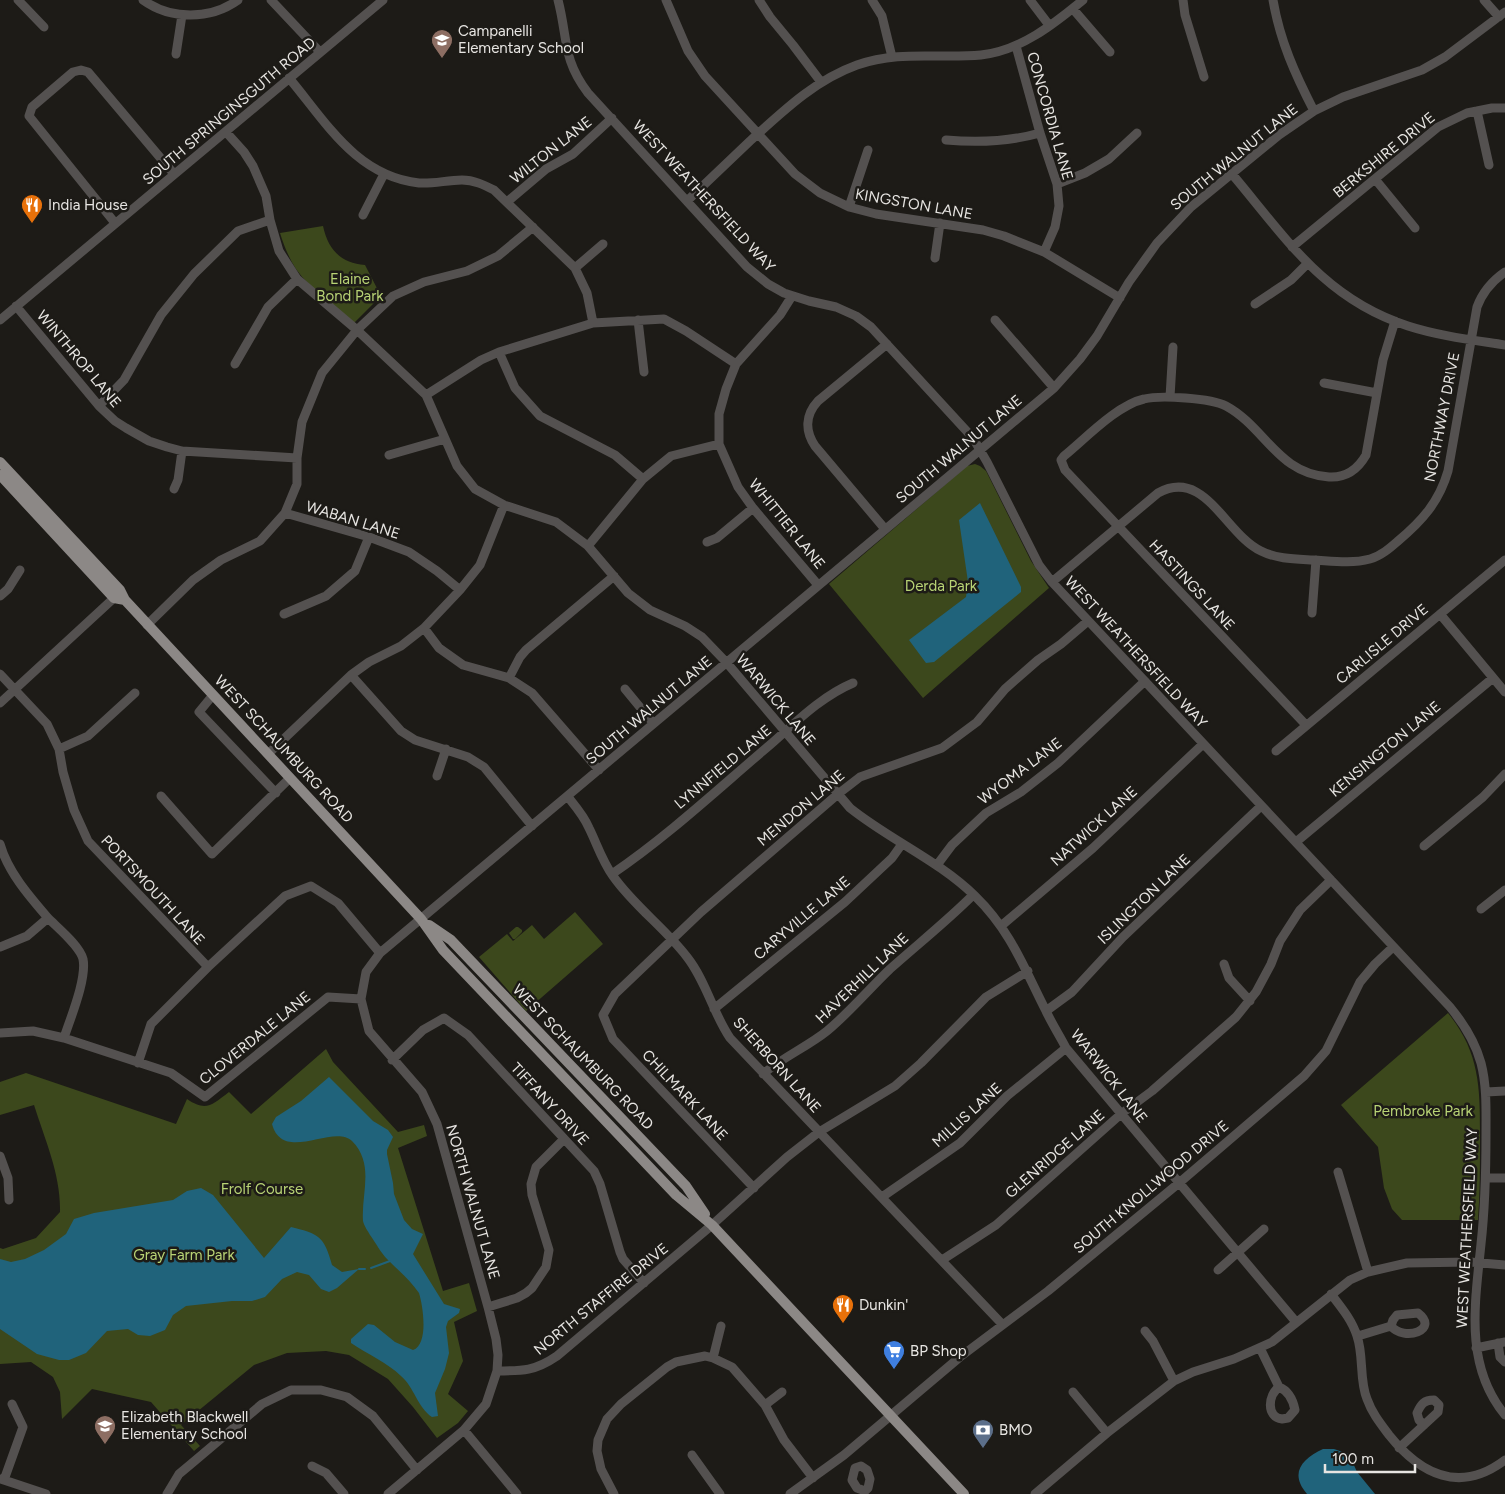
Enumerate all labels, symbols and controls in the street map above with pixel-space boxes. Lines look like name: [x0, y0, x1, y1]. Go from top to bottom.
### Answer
place label: Campanelli Elementary School: [458, 22, 584, 57]
school or university icon: Campanelli Elementary School: [430, 28, 454, 59]
street label: SOUTH SPRINGINSGUTH ROAD: [139, 33, 319, 189]
street label: CONCORDIA LANE: [1023, 50, 1077, 182]
street label: SOUTH WALNUT LANE: [1167, 100, 1301, 214]
street label: BERKSHIRE DRIVE: [1329, 108, 1439, 202]
street label: WILTON LANE: [507, 112, 595, 188]
street label: WEST WEATHERSFIELD WAY: [629, 116, 779, 276]
street label: KINGSTON LANE: [854, 185, 974, 223]
restaurant icon: India House: [20, 193, 44, 224]
place label: India House: [48, 196, 128, 214]
park label: Elaine Bond Park: [316, 270, 384, 305]
street label: WINTHROP LANE: [33, 307, 125, 411]
street label: NORTHWAY DRIVE: [1421, 351, 1463, 483]
street label: SOUTH WALNUT LANE: [892, 391, 1026, 507]
street label: WHITTIER LANE: [745, 475, 829, 573]
street label: WABAN LANE: [304, 497, 402, 543]
street label: HASTINGS LANE: [1145, 536, 1239, 634]
street label: WEST WEATHERSFIELD WAY: [1061, 572, 1211, 732]
park label: Derda Park: [905, 577, 978, 595]
street label: CARLISLE DRIVE: [1332, 600, 1432, 688]
street label: WARWICK LANE: [732, 651, 820, 749]
street label: SOUTH WALNUT LANE: [582, 652, 716, 768]
street label: WEST SCHAUMBURG ROAD: [211, 672, 357, 826]
street label: KENSINGTON LANE: [1326, 697, 1444, 801]
street label: LYNNFIELD LANE: [671, 721, 775, 813]
street label: WYOMA LANE: [975, 734, 1065, 808]
street label: MENDON LANE: [754, 766, 848, 850]
street label: NATWICK LANE: [1047, 782, 1141, 870]
street label: PORTSMOUTH LANE: [97, 831, 209, 949]
street label: ISLINGTON LANE: [1094, 850, 1194, 948]
street label: CARYVILLE LANE: [750, 872, 854, 964]
street label: HAVERHILL LANE: [812, 929, 912, 1027]
street label: WEST SCHAUMBURG ROAD: [509, 981, 657, 1133]
street label: CLOVERDALE LANE: [196, 988, 314, 1088]
street label: SHERBORN LANE: [729, 1013, 825, 1117]
street label: WARWICK LANE: [1067, 1026, 1151, 1126]
street label: CHILMARK LANE: [638, 1046, 732, 1144]
street label: TIFFANY DRIVE: [507, 1059, 593, 1149]
street label: MILLIS LANE: [928, 1079, 1006, 1151]
park label: Pembroke Park: [1373, 1102, 1474, 1120]
street label: GLENRIDGE LANE: [1002, 1106, 1108, 1202]
street label: SOUTH KNOLLWOOD DRIVE: [1070, 1117, 1232, 1257]
street label: NORTH WALNUT LANE: [442, 1123, 504, 1281]
street label: WEST WEATHERSFIELD WAY: [1453, 1127, 1481, 1329]
park label: Frolf Course: [221, 1180, 303, 1198]
street label: NORTH STAFFIRE DRIVE: [530, 1239, 672, 1359]
park label: Gray Farm Park: [133, 1246, 235, 1264]
restaurant icon: Dunkin': [831, 1293, 855, 1324]
place label: Dunkin': [859, 1296, 908, 1314]
supermarket icon: BP Shop: [882, 1339, 906, 1370]
place label: BP Shop: [910, 1342, 967, 1360]
place label: Elizabeth Blackwell Elementary School: [121, 1408, 248, 1443]
school or university icon: Elizabeth Blackwell Elementary School: [93, 1414, 117, 1445]
bank icon: BMO: [971, 1418, 995, 1449]
place label: BMO: [999, 1421, 1033, 1439]
scale bar: [1325, 1442, 1415, 1474]
text: 100 m: [1332, 1450, 1374, 1468]

